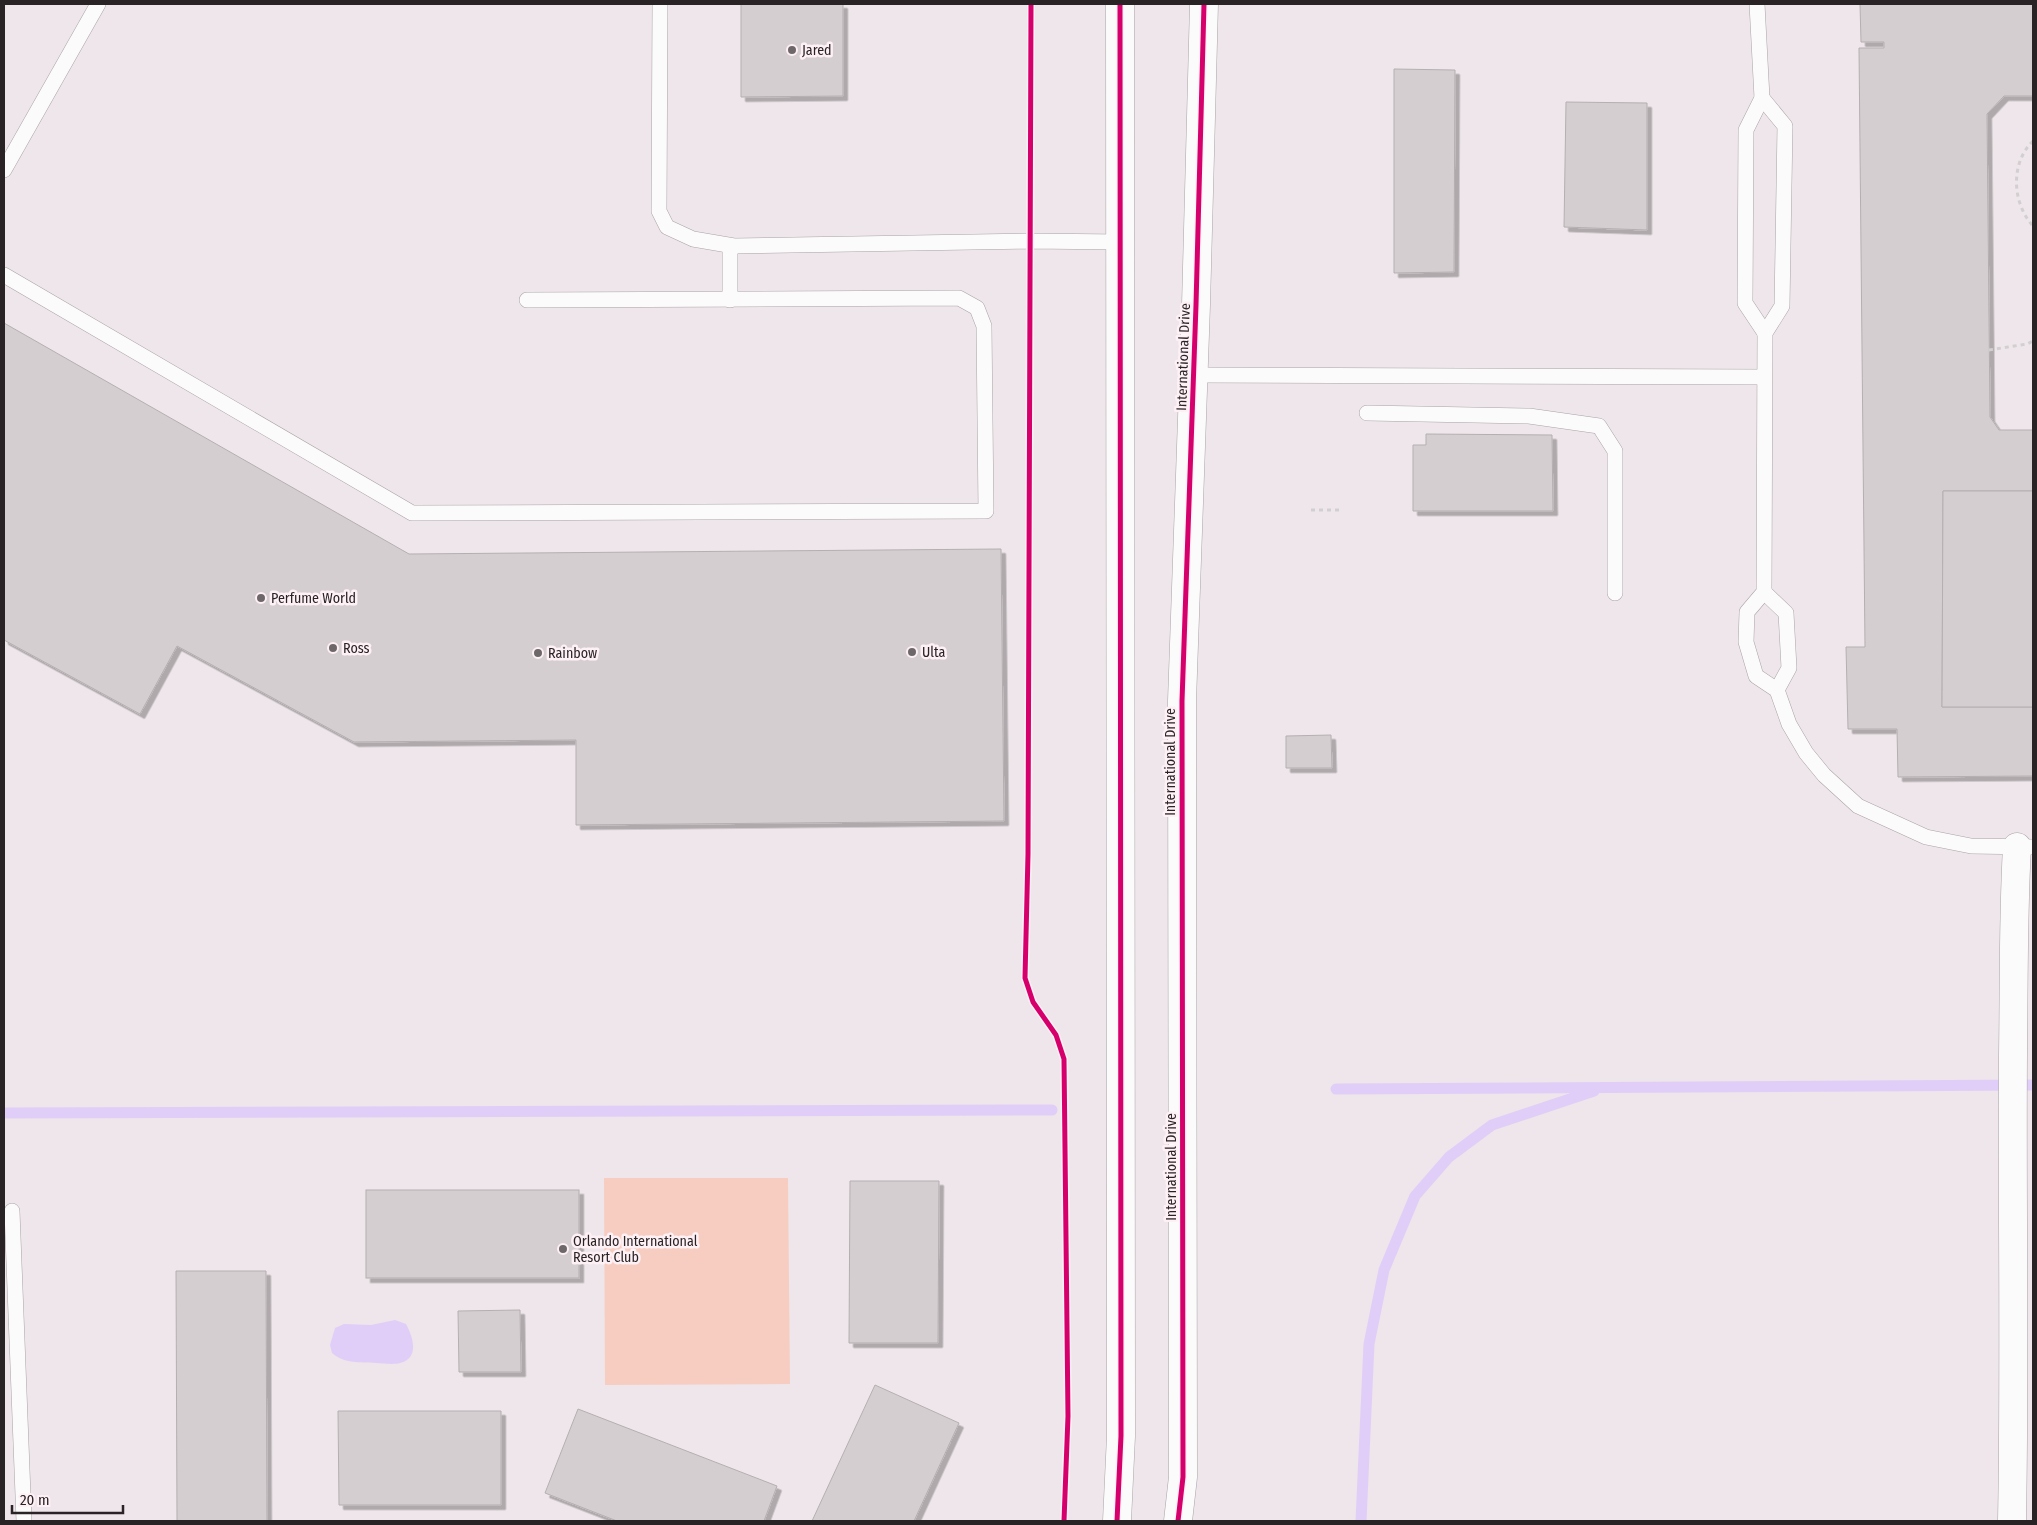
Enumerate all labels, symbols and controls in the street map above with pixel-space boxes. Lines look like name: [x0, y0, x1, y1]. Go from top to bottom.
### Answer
place label: Jared: [802, 42, 832, 59]
marker: Jared: [786, 44, 798, 56]
street label: International Drive: [1173, 303, 1194, 411]
place label: Perfume World: [271, 590, 356, 607]
marker: Perfume World: [255, 592, 267, 604]
place label: Ross: [343, 640, 370, 657]
marker: Ross: [327, 642, 339, 654]
place label: Ulta: [922, 644, 945, 661]
place label: Rainbow: [548, 645, 597, 662]
marker: Ulta: [906, 646, 918, 658]
marker: Rainbow: [532, 647, 544, 659]
street label: International Drive: [1162, 708, 1179, 816]
street label: International Drive: [1163, 1113, 1180, 1221]
place label: Orlando International Resort Club: [573, 1233, 698, 1266]
marker: Orlando International Resort Club: [557, 1243, 569, 1255]
scale bar: [12, 1482, 124, 1514]
text: 20 m: [20, 1491, 50, 1509]

